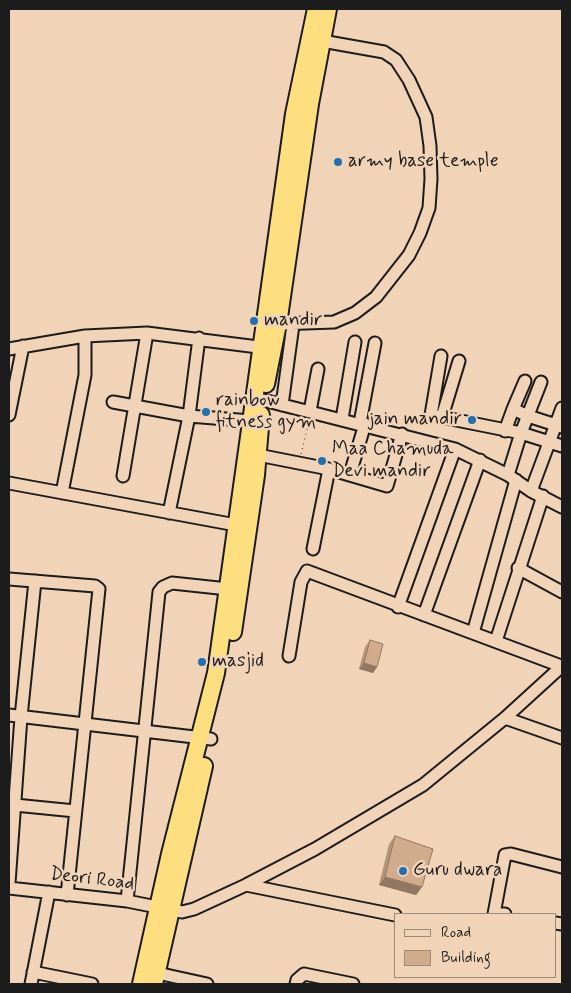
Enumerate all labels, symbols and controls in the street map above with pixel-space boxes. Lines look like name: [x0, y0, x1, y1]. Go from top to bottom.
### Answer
place label: army base temple: [348, 151, 499, 173]
marker: army base temple: [332, 156, 344, 168]
place label: mandir: [264, 310, 322, 332]
marker: mandir: [248, 315, 260, 327]
place label: rainbow fitness gym: [216, 390, 316, 434]
marker: rainbow fitness gym: [200, 406, 212, 418]
place label: jain mandir: [368, 409, 462, 431]
marker: jain mandir: [466, 414, 478, 426]
place label: Maa Chamuda Devi mandir: [332, 439, 453, 483]
marker: Maa Chamuda Devi mandir: [316, 455, 328, 467]
place label: masjid: [212, 651, 264, 673]
marker: masjid: [196, 656, 208, 668]
place label: Guru dwara: [413, 860, 502, 882]
street label: Deori Road: [49, 864, 135, 896]
marker: Guru dwara: [397, 865, 409, 877]
legend: [394, 913, 556, 978]
text: Road: [441, 923, 471, 943]
text: Building: [441, 948, 491, 968]

